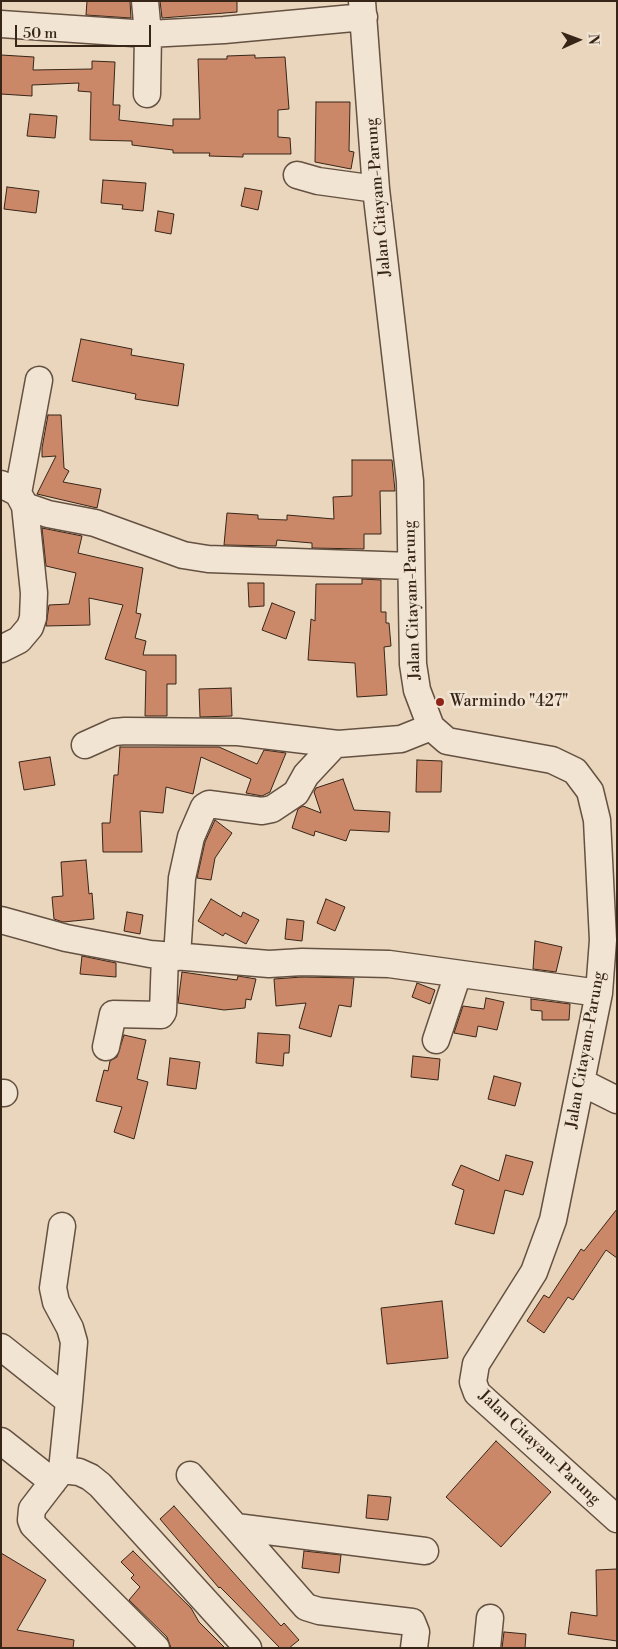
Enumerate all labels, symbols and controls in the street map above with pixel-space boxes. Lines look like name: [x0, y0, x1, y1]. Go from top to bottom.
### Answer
scale bar: [18, 15, 154, 47]
north arrow: [553, 15, 603, 65]
text: 50 m: [23, 24, 57, 43]
text: N: [584, 34, 602, 45]
street label: Jalan Citayam-Parung: [363, 117, 395, 277]
street label: Jalan Citayam-Parung: [401, 520, 425, 680]
place label: Warmindo "427": [450, 692, 568, 712]
marker: Warmindo "427": [434, 696, 446, 708]
street label: Jalan Citayam-Parung: [563, 970, 609, 1130]
street label: Jalan Citayam-Parung: [474, 1387, 604, 1509]

